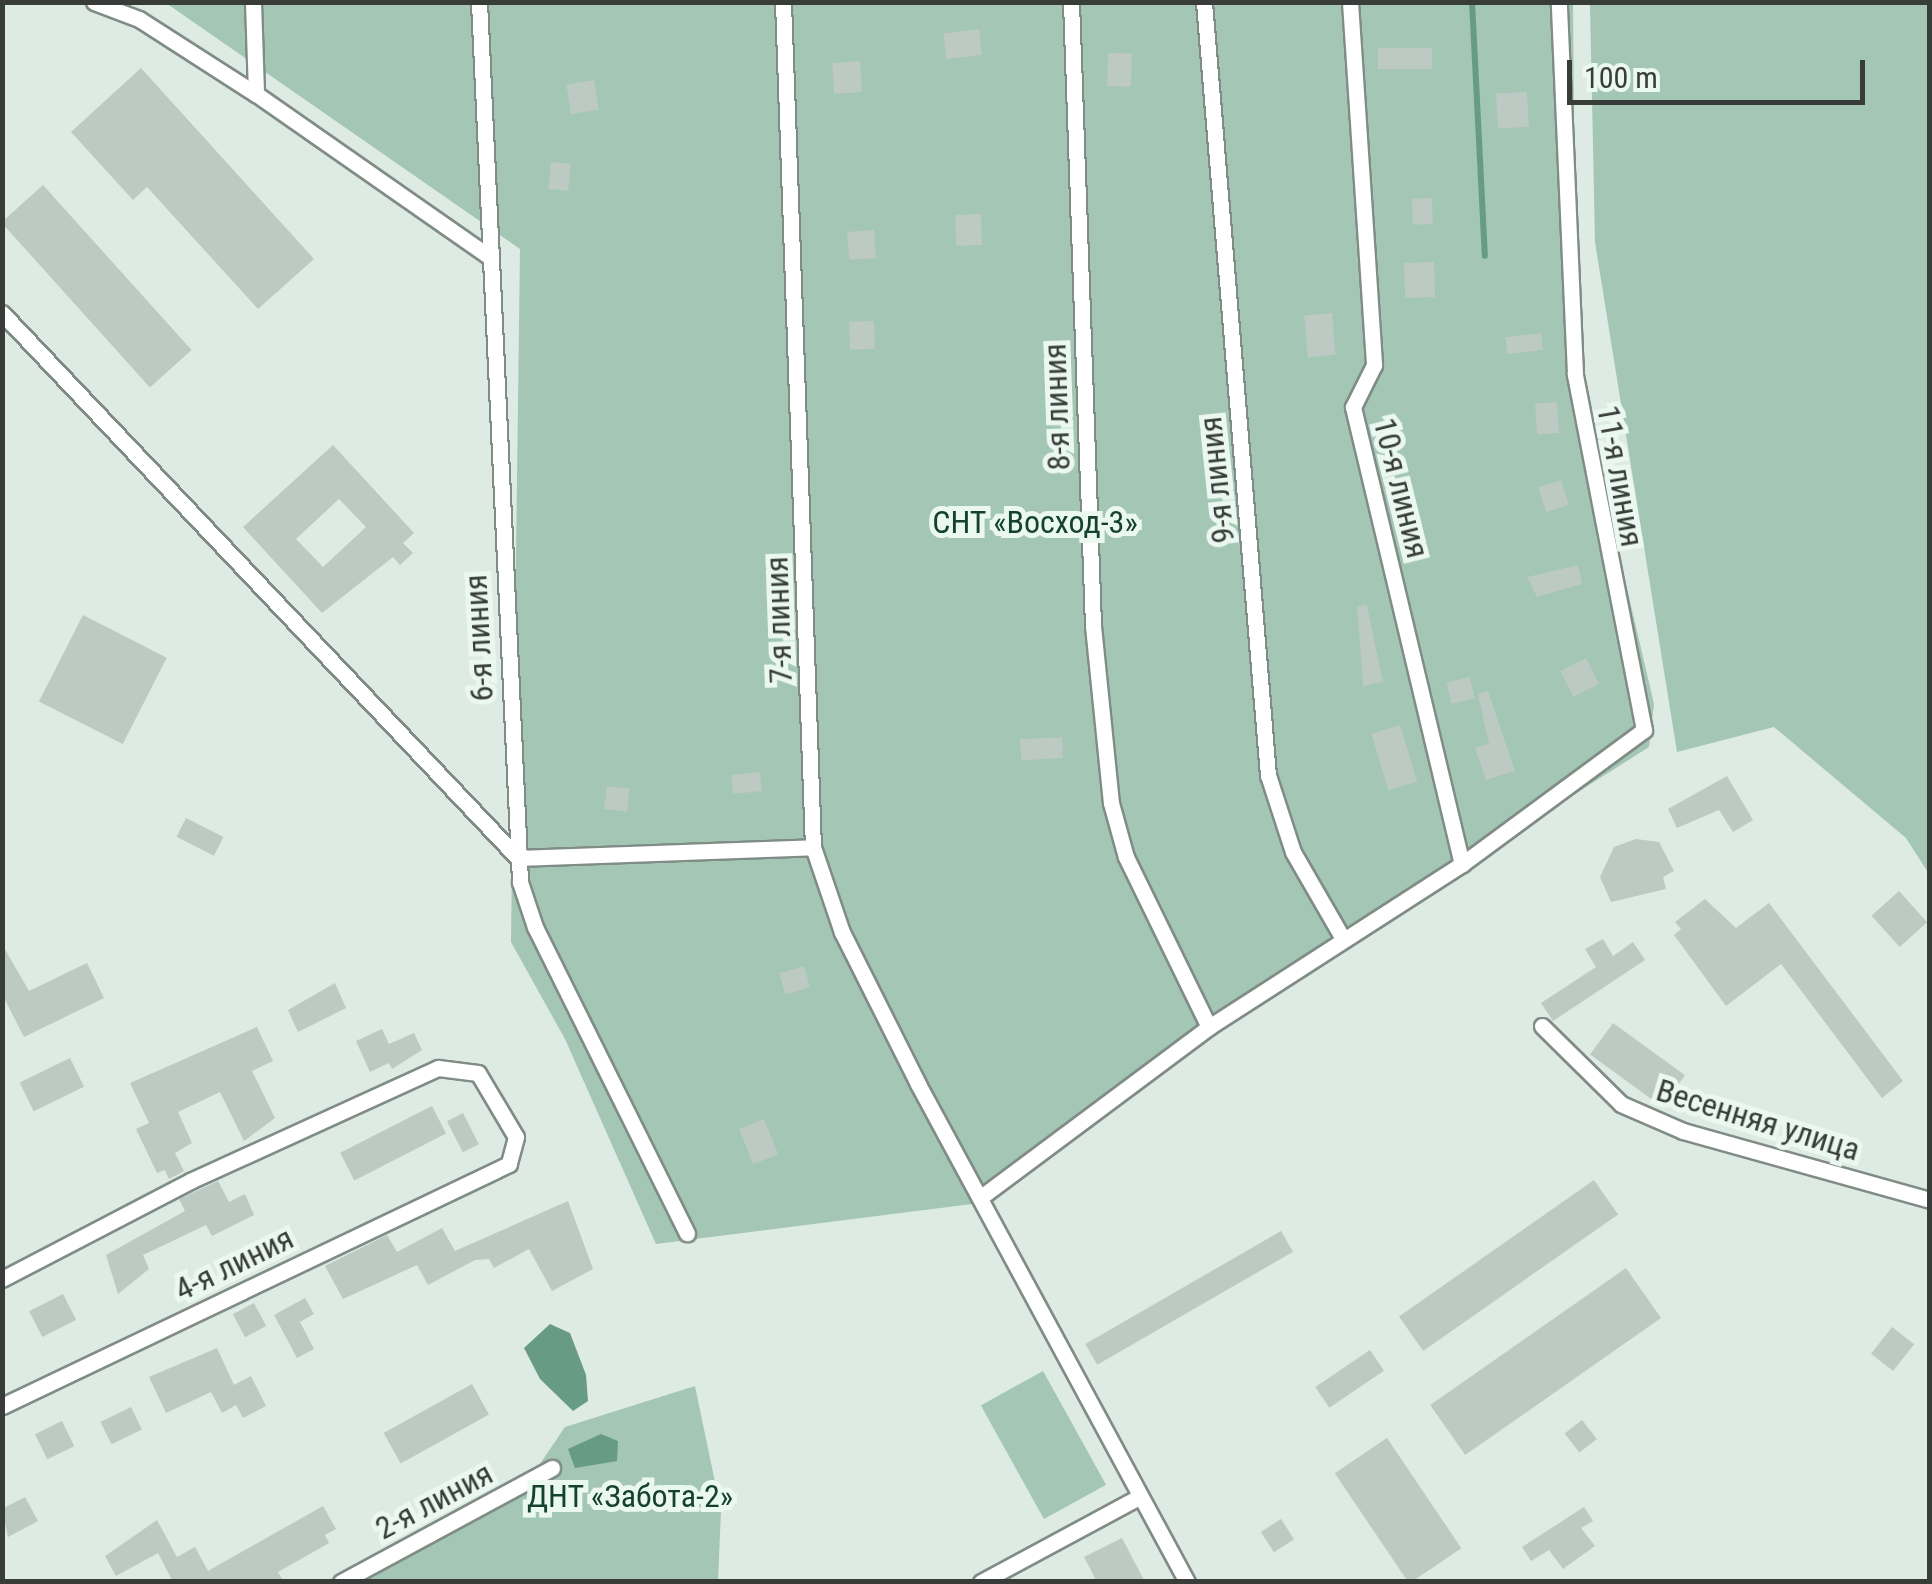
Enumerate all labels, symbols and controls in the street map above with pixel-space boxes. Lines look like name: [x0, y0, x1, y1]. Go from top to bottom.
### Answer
scale bar: [1572, 40, 1870, 102]
text: 100 m: [1584, 60, 1658, 95]
street label: 8-я линия: [1036, 343, 1078, 471]
street label: 11-я линия: [1589, 402, 1651, 550]
street label: 10-я линия: [1365, 414, 1437, 562]
street label: 9-я линия: [1191, 415, 1243, 545]
park label: СНТ «Восход-3»: [932, 503, 1138, 541]
street label: 7-я линия: [758, 556, 800, 684]
street label: 6-я линия: [456, 574, 502, 702]
street label: Весенняя улица: [1652, 1071, 1864, 1169]
street label: 4-я линия: [168, 1219, 300, 1309]
street label: 2-я линия: [369, 1454, 499, 1548]
park label: ДНТ «Забота-2»: [527, 1477, 733, 1515]

